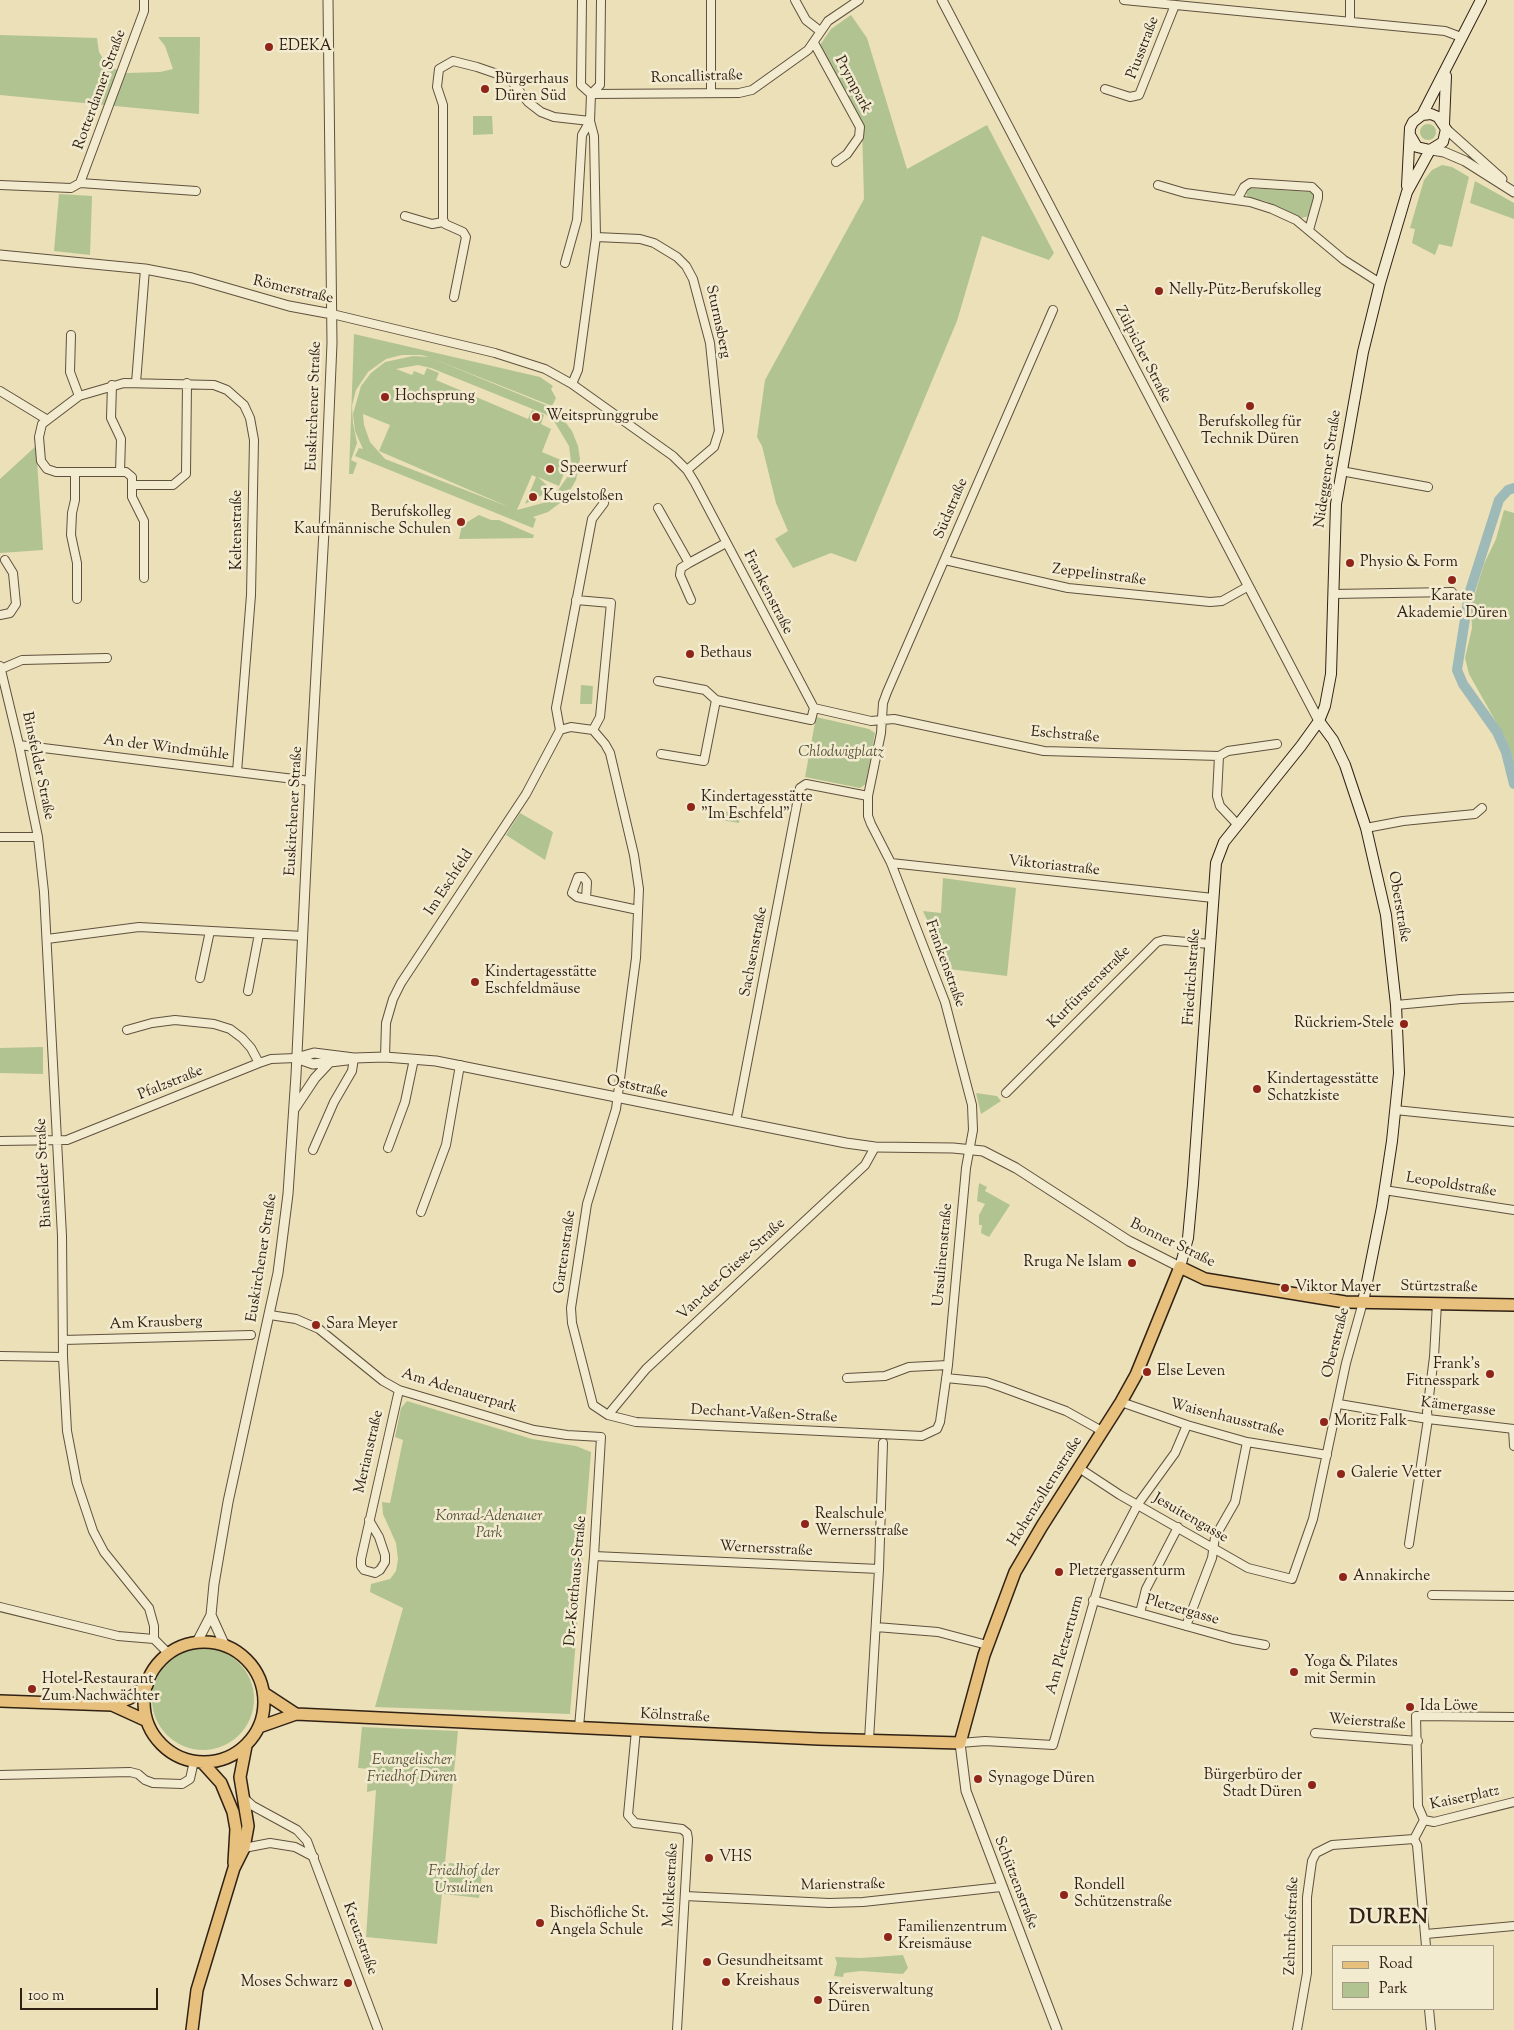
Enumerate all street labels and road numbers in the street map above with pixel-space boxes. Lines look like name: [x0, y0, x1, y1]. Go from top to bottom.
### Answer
street label: Piusstraße: [1124, 14, 1164, 82]
street label: Rotterdamer Straße: [71, 28, 131, 152]
street label: Prympark: [829, 53, 875, 117]
street label: Roncallistraße: [651, 67, 743, 89]
street label: Römerstraße: [251, 273, 335, 309]
street label: Sturmsberg: [700, 284, 734, 360]
street label: Zülpicher Straße: [1110, 304, 1174, 406]
street label: Euskirchener Straße: [304, 341, 326, 471]
street label: Nideggener Straße: [1312, 409, 1346, 529]
street label: Südstraße: [931, 476, 973, 542]
street label: Keltenstraße: [229, 490, 247, 570]
street label: Frankenstraße: [738, 548, 796, 638]
street label: Zeppelinstraße: [1051, 561, 1147, 591]
street label: Binsfelder Straße: [17, 710, 57, 822]
street label: Eschstraße: [1030, 724, 1100, 748]
street label: An der Windmühle: [102, 732, 230, 766]
street label: Euskirchener Straße: [283, 746, 307, 876]
street label: Im Eschfeld: [422, 847, 478, 919]
street label: Viktoriastraße: [1007, 853, 1101, 881]
street label: Oberstraße: [1383, 870, 1413, 944]
street label: Sachsenstraße: [737, 905, 773, 999]
street label: Frankenstraße: [920, 918, 968, 1010]
street label: Friedrichstraße: [1181, 928, 1205, 1026]
street label: Kurfürstenstraße: [1045, 943, 1135, 1033]
street label: Pfalzstraße: [136, 1063, 206, 1105]
street label: Oststraße: [605, 1073, 669, 1103]
street label: Binsfelder Straße: [33, 1118, 57, 1228]
street label: Leopoldstraße: [1404, 1170, 1498, 1202]
street label: Euskirchener Straße: [244, 1192, 282, 1324]
street label: Ursulinenstraße: [931, 1202, 957, 1308]
street label: Gartenstraße: [551, 1209, 581, 1295]
street label: Van-der-Giese-Straße: [674, 1215, 790, 1325]
street label: Bonner Straße: [1126, 1216, 1218, 1272]
street label: Stürtzstraße: [1400, 1278, 1478, 1298]
street label: Oberstraße: [1320, 1306, 1354, 1380]
street label: Am Krausberg: [109, 1313, 203, 1335]
street label: Am Adenauerpark: [399, 1366, 519, 1418]
street label: Kämergasse: [1419, 1394, 1497, 1422]
street label: Waisenhausstraße: [1168, 1396, 1286, 1442]
street label: Dechant-Vaßen-Straße: [690, 1402, 838, 1428]
street label: Merianstraße: [352, 1409, 388, 1495]
street label: Hohenzollernstraße: [1005, 1434, 1087, 1550]
street label: Jesuitengasse: [1149, 1490, 1231, 1548]
street label: Dr.-Kotthaus-Straße: [562, 1515, 592, 1647]
street label: Wernersstraße: [719, 1539, 813, 1561]
street label: Pletzergasse: [1143, 1592, 1221, 1630]
street label: Am Pletzerturm: [1043, 1593, 1089, 1697]
street label: Kölnstraße: [640, 1706, 710, 1728]
street label: Weierstraße: [1328, 1711, 1406, 1735]
street label: Kaiserplatz: [1429, 1783, 1501, 1815]
street label: Schützenstraße: [989, 1834, 1041, 1932]
street label: Moltkestraße: [661, 1842, 683, 1928]
street label: Marienstraße: [801, 1876, 885, 1896]
street label: Zehnthofstraße: [1282, 1876, 1304, 1976]
street label: Kreuzstraße: [338, 1900, 380, 1978]

